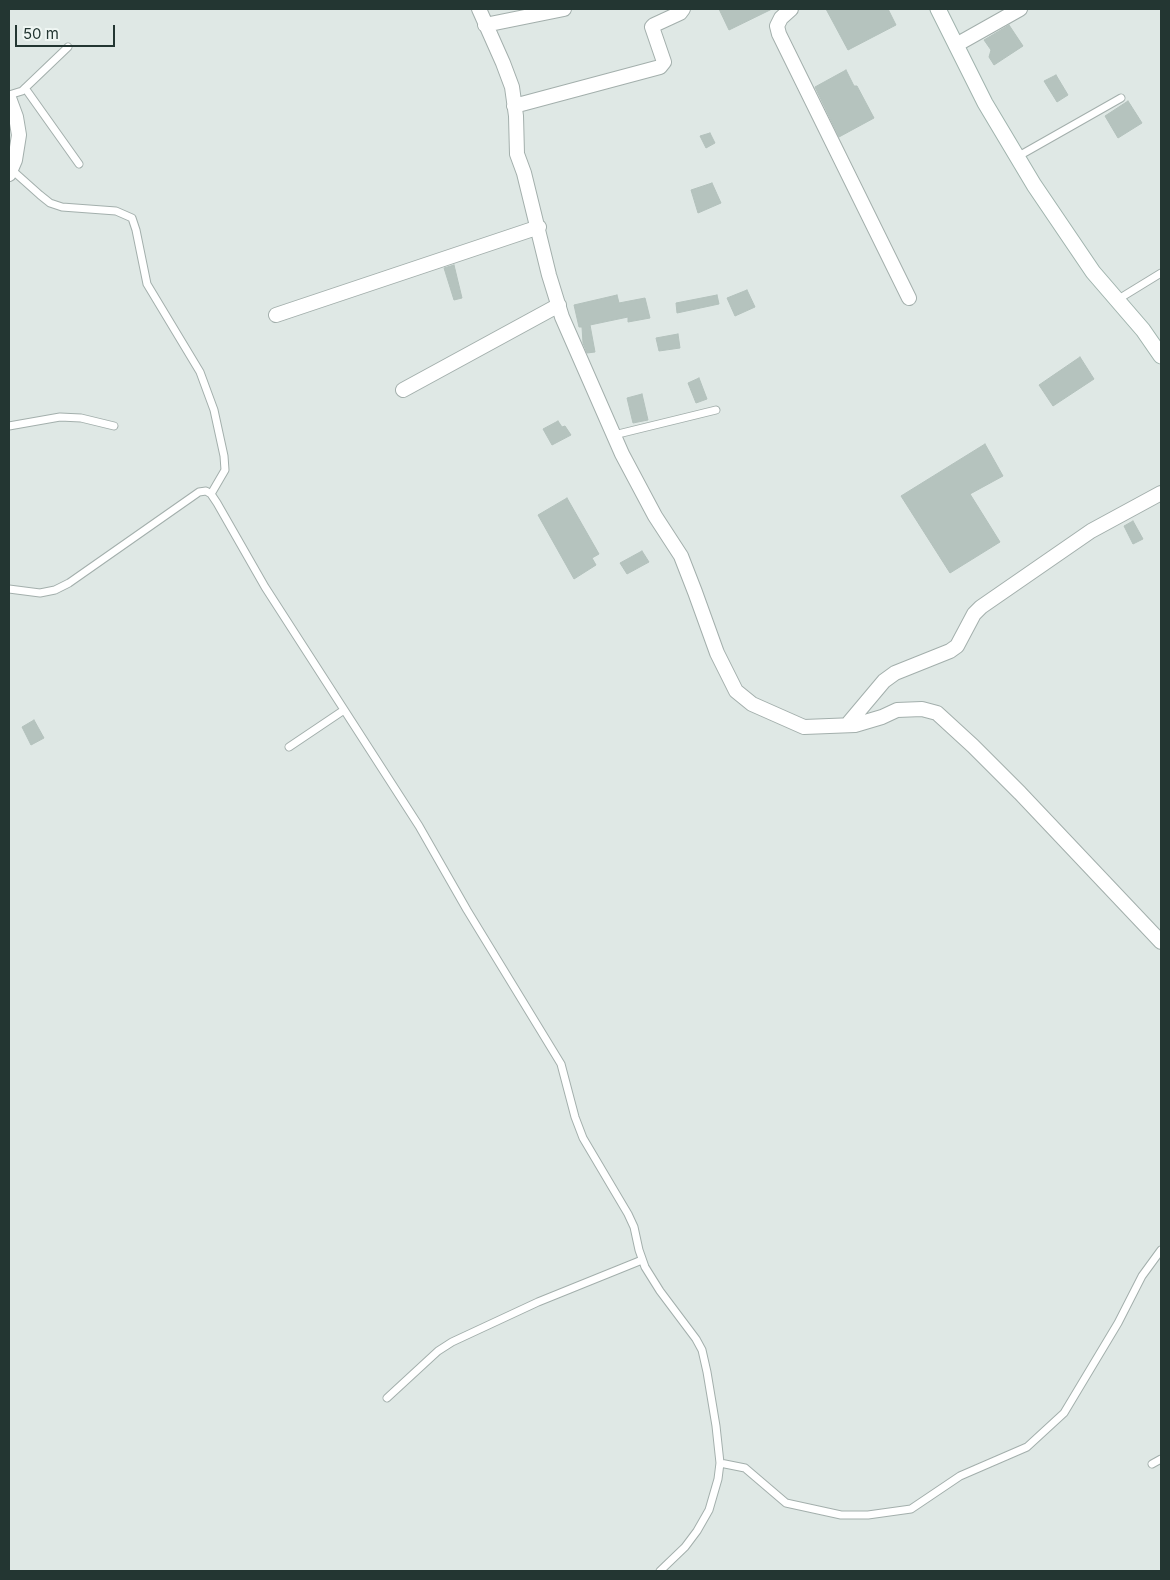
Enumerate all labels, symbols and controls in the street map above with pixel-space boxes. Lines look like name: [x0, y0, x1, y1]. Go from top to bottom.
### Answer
scale bar: [18, 15, 118, 47]
text: 50 m: [23, 24, 59, 43]

